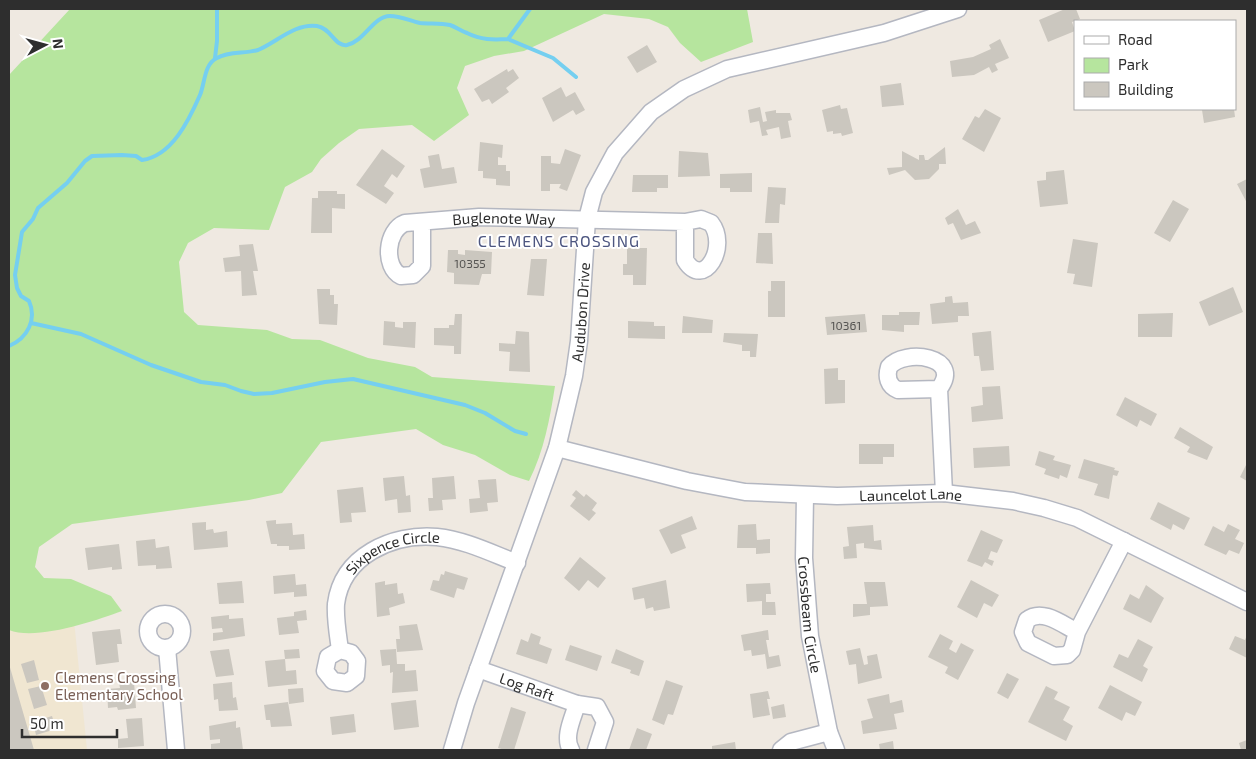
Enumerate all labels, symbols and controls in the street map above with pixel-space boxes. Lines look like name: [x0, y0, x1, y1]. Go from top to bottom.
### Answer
north arrow: [20, 20, 70, 70]
legend: [1074, 20, 1236, 110]
text: Road: [1118, 30, 1153, 48]
text: N: [49, 38, 67, 50]
text: Park: [1118, 55, 1149, 73]
text: Building: [1118, 80, 1174, 98]
street label: Buglenote Way: [452, 208, 556, 228]
district label: CLEMENS CROSSING: [478, 231, 640, 250]
house number: 10355: [454, 256, 486, 270]
street label: Audubon Drive: [567, 262, 593, 363]
house number: 10361: [831, 318, 861, 332]
street label: Launcelot Lane: [859, 484, 963, 504]
street label: Sixpence Circle: [341, 528, 441, 578]
street label: Crossbeam Circle: [795, 556, 826, 675]
place label: Clemens Crossing Elementary School: [55, 668, 183, 703]
street label: Log Raft: [497, 668, 557, 704]
marker: Clemens Crossing Elementary School: [39, 680, 51, 692]
scale bar: [22, 706, 118, 738]
text: 50 m: [30, 714, 64, 732]

